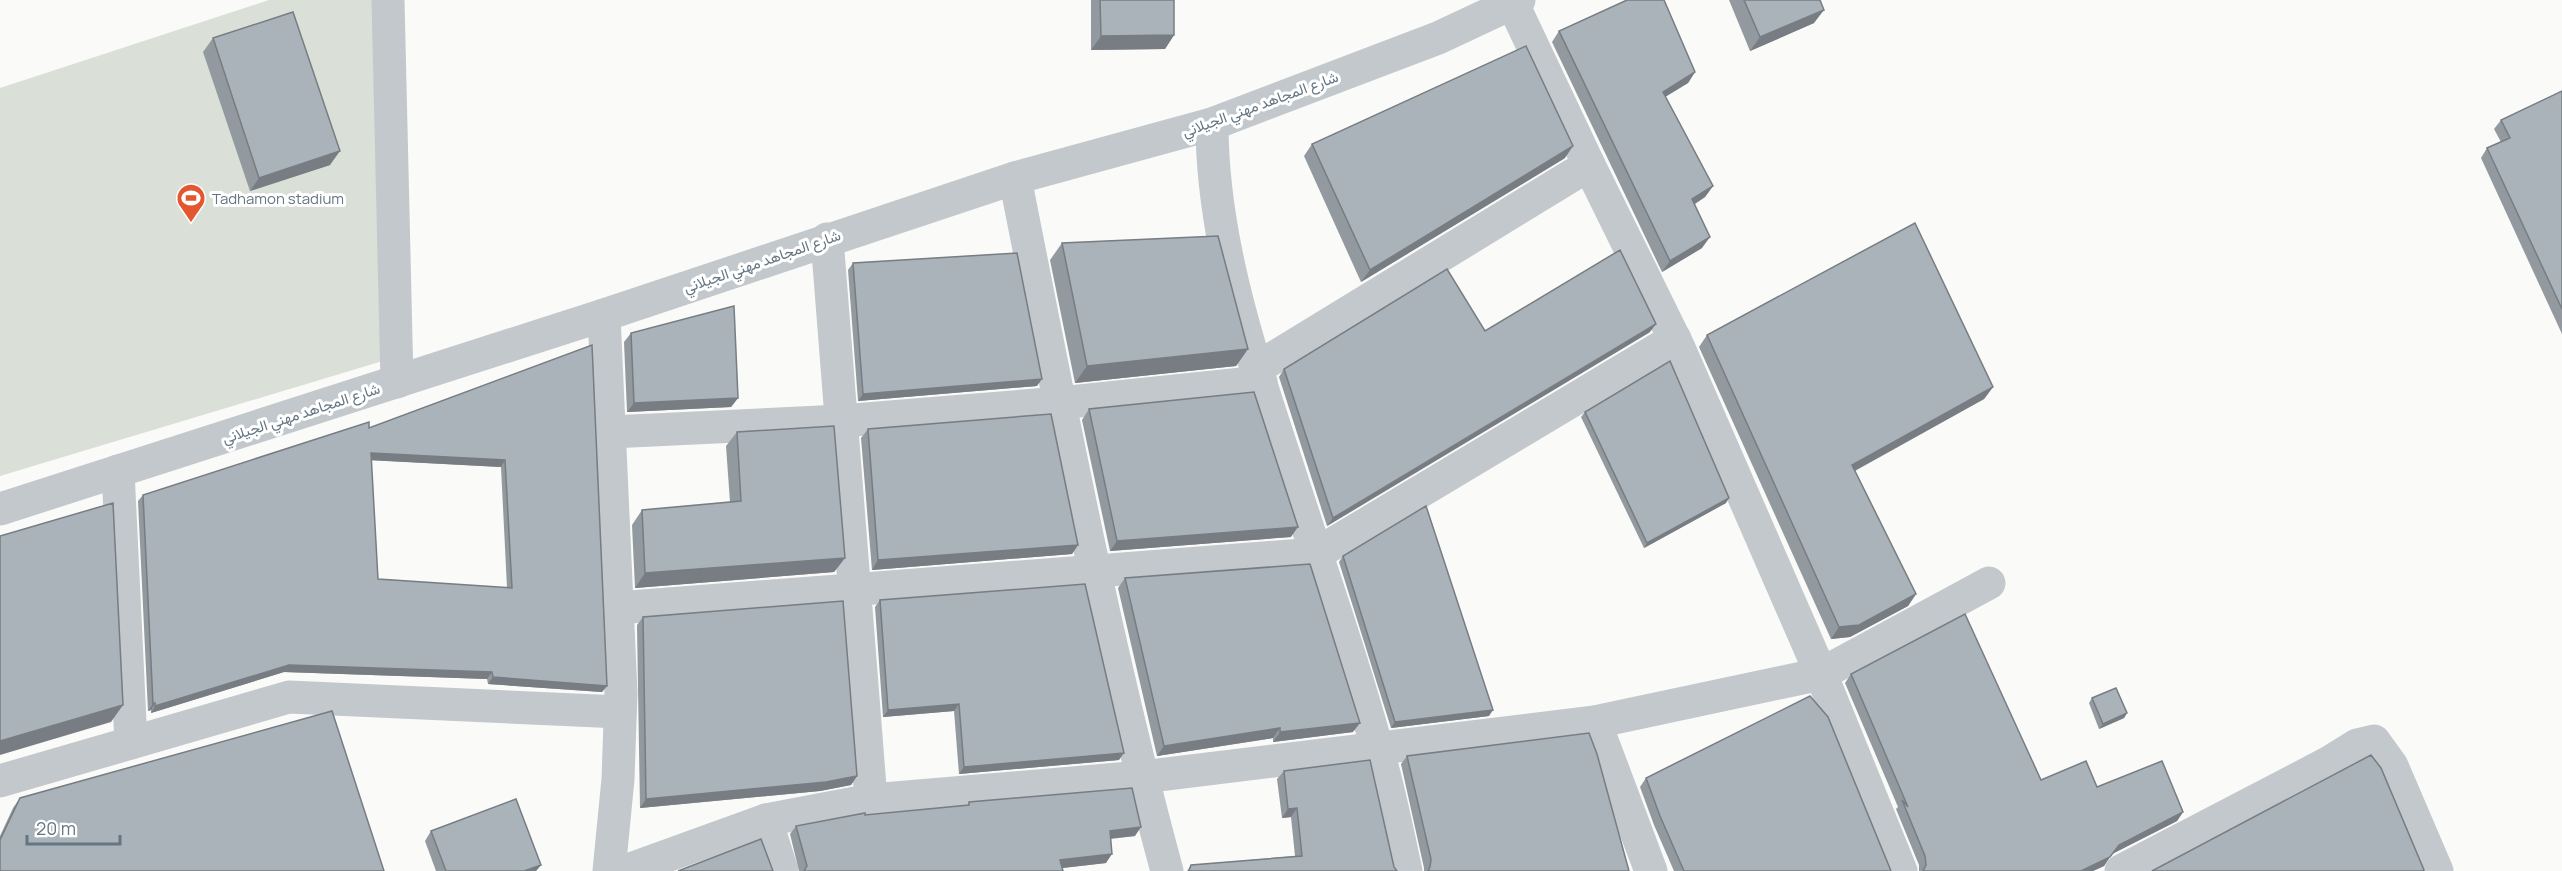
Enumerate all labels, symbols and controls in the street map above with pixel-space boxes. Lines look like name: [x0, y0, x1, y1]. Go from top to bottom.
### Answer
street label: شارع المجاهد مهني الجيلاني: [1179, 66, 1342, 145]
sports icon: Tadhamon stadium: [175, 182, 207, 224]
place label: Tadhamon stadium: [212, 188, 344, 209]
street label: شارع المجاهد مهني الجيلاني: [681, 224, 845, 301]
street label: شارع المجاهد مهني الجيلاني: [219, 377, 384, 451]
scale bar: [27, 808, 120, 846]
text: 20 m: [36, 816, 76, 840]

